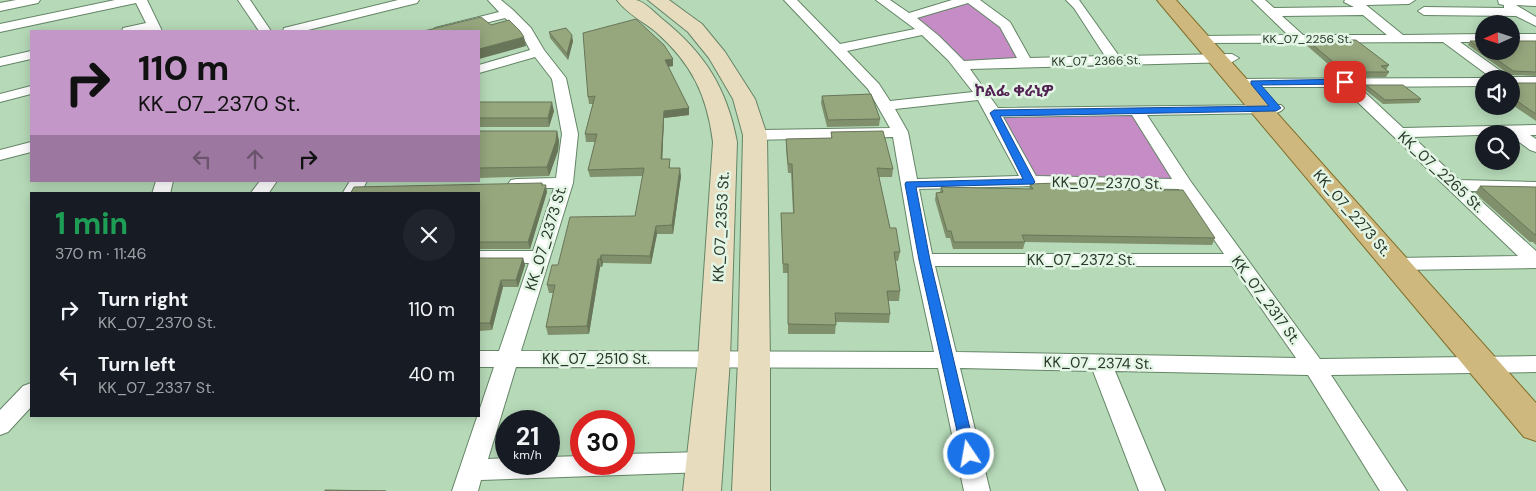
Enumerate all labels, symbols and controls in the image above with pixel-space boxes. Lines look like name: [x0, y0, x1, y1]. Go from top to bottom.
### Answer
north arrow: [1475, 15, 1520, 60]
map controls: [1475, 15, 1520, 170]
street label: KK_07_2256 St.: [1263, 31, 1351, 47]
text: 110 m: [138, 45, 229, 91]
icon: right: [55, 50, 120, 115]
street label: KK_07_2366 St.: [1051, 52, 1141, 70]
pin: [1324, 61, 1366, 103]
icon: arrive: [1331, 68, 1359, 96]
button: sound: [1475, 70, 1520, 115]
district label: ኮልፌ ቀራኒዎ: [974, 80, 1054, 101]
text: KK_07_2370 St.: [138, 89, 300, 118]
button: search: [1475, 125, 1520, 170]
street label: KK_07_2265 St.: [1394, 127, 1488, 217]
icon: left: [188, 145, 216, 173]
icon: ahead: [241, 145, 269, 173]
icon: right: [294, 145, 322, 173]
street label: KK_07_2273 St.: [1309, 165, 1395, 261]
street label: KK_07_2353 St.: [708, 171, 734, 283]
street label: KK_07_2370 St.: [1052, 172, 1162, 194]
street label: KK_07_2373 St.: [521, 183, 571, 293]
text: 1 min: [55, 204, 128, 243]
button: close: [403, 209, 455, 261]
text: 370 m · 11:46: [55, 243, 147, 264]
street label: KK_07_2372 St.: [1027, 250, 1135, 270]
street label: KK_07_2317 St.: [1227, 252, 1305, 348]
text: Turn right: [98, 287, 188, 312]
icon: right: [55, 296, 83, 324]
text: 110 m: [408, 297, 455, 322]
text: KK_07_2370 St.: [98, 312, 216, 333]
street label: KK_07_2510 St.: [542, 349, 650, 369]
text: Turn left: [98, 352, 176, 377]
street label: KK_07_2374 St.: [1044, 352, 1153, 374]
icon: left: [55, 361, 83, 389]
text: 40 m: [408, 362, 455, 387]
text: KK_07_2337 St.: [98, 377, 215, 398]
speed limit sign: 30: [570, 410, 635, 475]
text: 21: [516, 420, 539, 453]
position arrow: [942, 427, 994, 479]
text: km/h: [513, 447, 542, 463]

